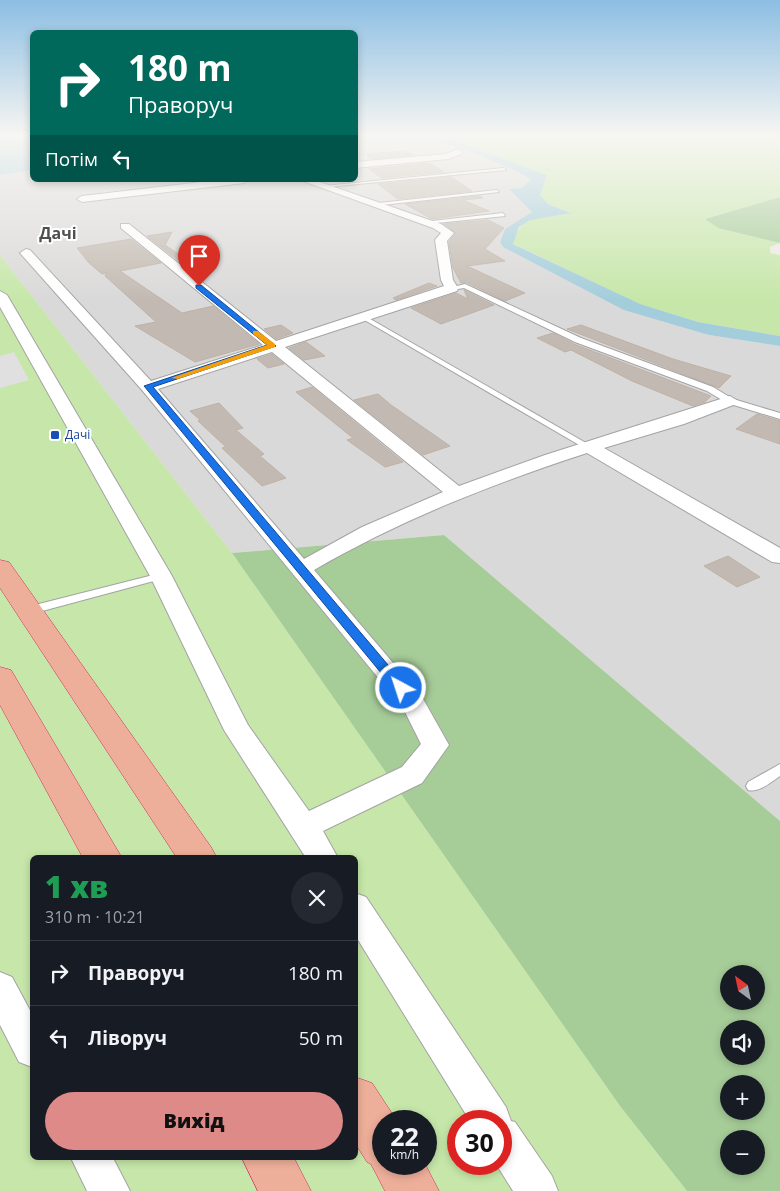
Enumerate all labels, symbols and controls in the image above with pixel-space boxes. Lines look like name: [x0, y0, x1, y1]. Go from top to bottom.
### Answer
text: 180 m: [128, 44, 232, 91]
icon: right: [45, 50, 110, 115]
text: Праворуч: [128, 89, 233, 119]
icon: left: [108, 145, 136, 173]
text: Потім: [45, 146, 98, 172]
district label: Дачі: [39, 222, 77, 244]
pin: [178, 235, 220, 286]
icon: arrive: [185, 242, 213, 270]
place label: Дачі: [65, 426, 90, 443]
marker: Дачі: [49, 429, 61, 441]
position arrow: [374, 661, 426, 713]
text: 1 хв: [45, 866, 108, 907]
button: close: [291, 872, 343, 924]
text: 310 m · 10:21: [45, 906, 145, 928]
icon: right: [45, 959, 73, 987]
text: Праворуч: [88, 960, 185, 986]
text: 180 m: [288, 960, 343, 986]
north arrow: [720, 965, 765, 1010]
map controls: [720, 965, 765, 1175]
button: sound: [720, 1020, 765, 1065]
icon: left: [45, 1024, 73, 1052]
text: Ліворуч: [88, 1025, 167, 1051]
text: 50 m: [299, 1025, 343, 1051]
button: +: [720, 1075, 765, 1120]
button: Вихід: [45, 1092, 343, 1150]
speed limit sign: 30: [447, 1110, 512, 1175]
text: 22: [390, 1119, 419, 1153]
button: −: [720, 1130, 765, 1175]
text: km/h: [390, 1146, 419, 1163]

